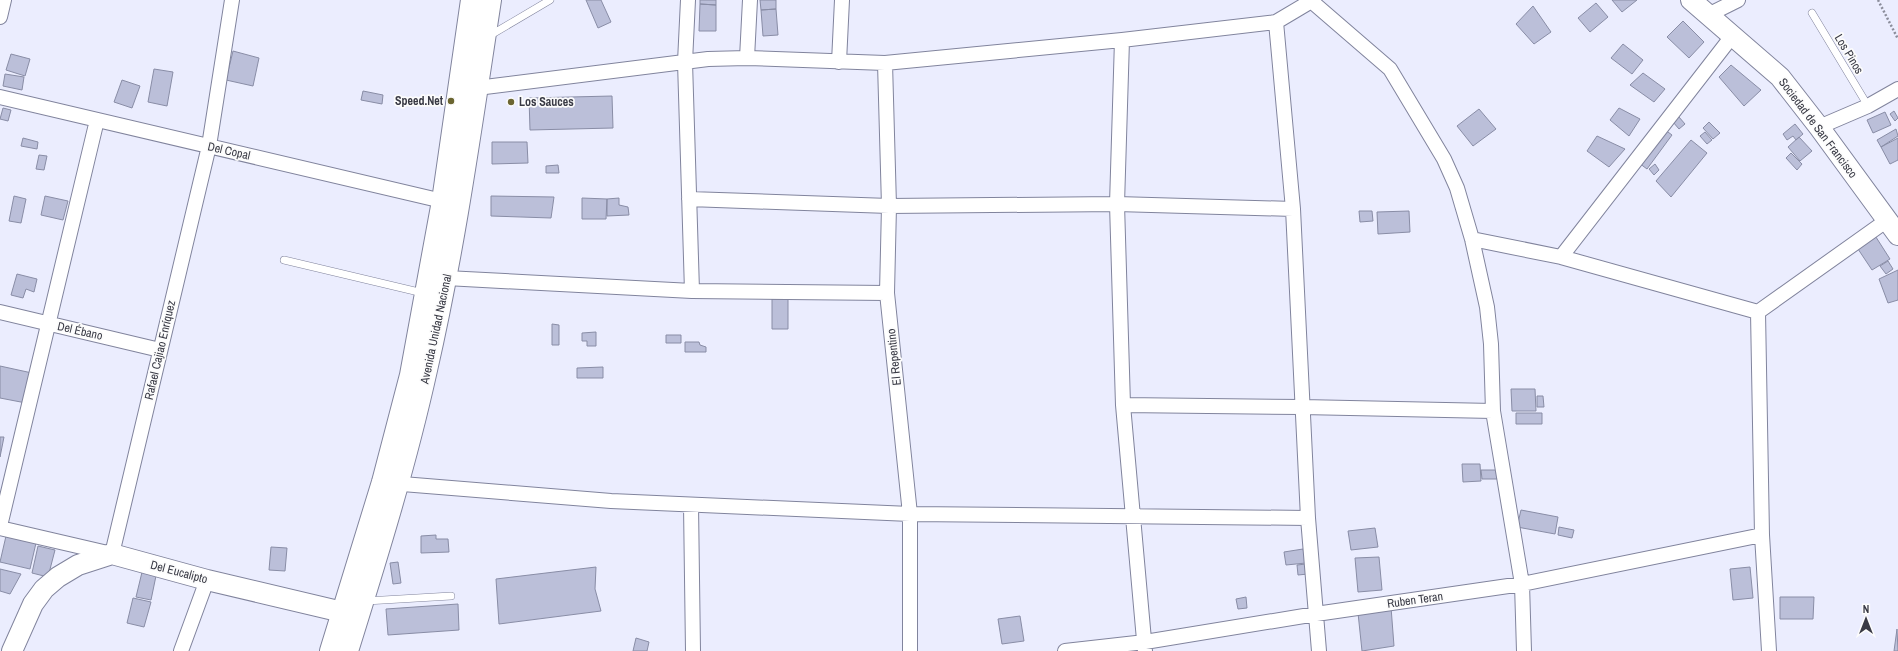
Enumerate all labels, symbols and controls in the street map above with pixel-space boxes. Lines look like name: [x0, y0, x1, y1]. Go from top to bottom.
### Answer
street label: Los Pinos: [1831, 31, 1867, 77]
street label: Sociedad de San Francisco: [1775, 75, 1861, 181]
place label: Speed.Net: [395, 93, 444, 109]
place label: Los Sauces: [519, 94, 574, 110]
marker: Speed.Net: [446, 96, 456, 106]
marker: Los Sauces: [506, 97, 516, 107]
street label: Del Copal: [206, 138, 252, 164]
street label: Avenida Unidad Nacional: [416, 273, 455, 386]
street label: Rafael Cajiao Enríquez: [141, 299, 179, 401]
street label: Del Ébano: [56, 318, 104, 344]
street label: El Repentino: [883, 328, 905, 386]
street label: Del Eucalipto: [149, 557, 209, 587]
street label: Ruben Teran: [1386, 588, 1444, 612]
north arrow: [1846, 599, 1886, 639]
text: N: [1863, 602, 1869, 616]

